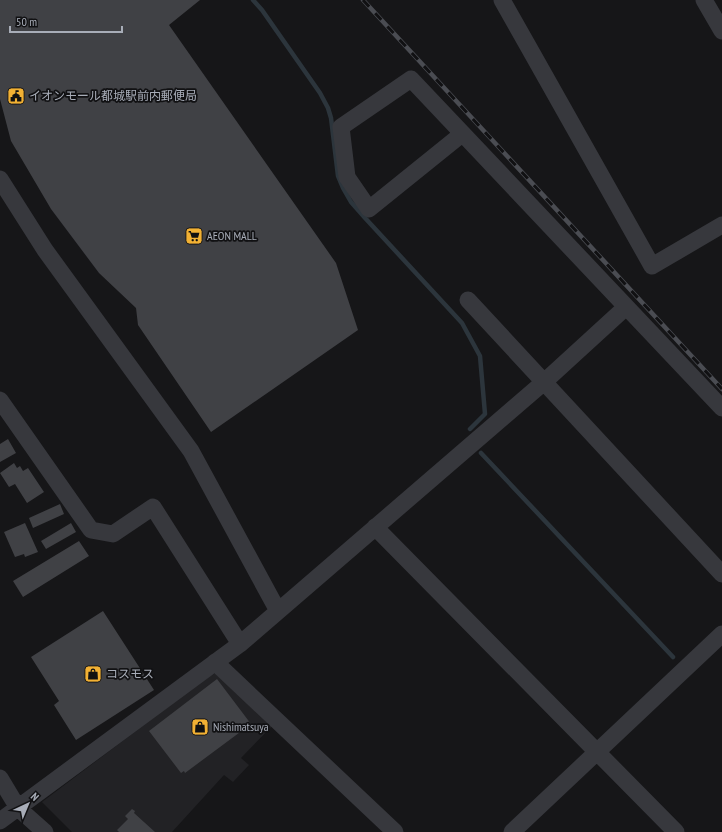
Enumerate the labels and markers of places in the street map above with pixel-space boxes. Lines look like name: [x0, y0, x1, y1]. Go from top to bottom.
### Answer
public building icon: イオンモール都城駅前内郵便局: [6, 86, 26, 106]
place label: イオンモール都城駅前内郵便局: [29, 88, 197, 103]
supermarket icon: AEON MALL: [184, 226, 204, 246]
place label: AEON MALL: [207, 228, 257, 243]
shop icon: コスモス: [83, 664, 103, 684]
place label: コスモス: [106, 666, 154, 681]
shop icon: Nishimatsuya: [190, 717, 210, 737]
place label: Nishimatsuya: [213, 719, 269, 734]

